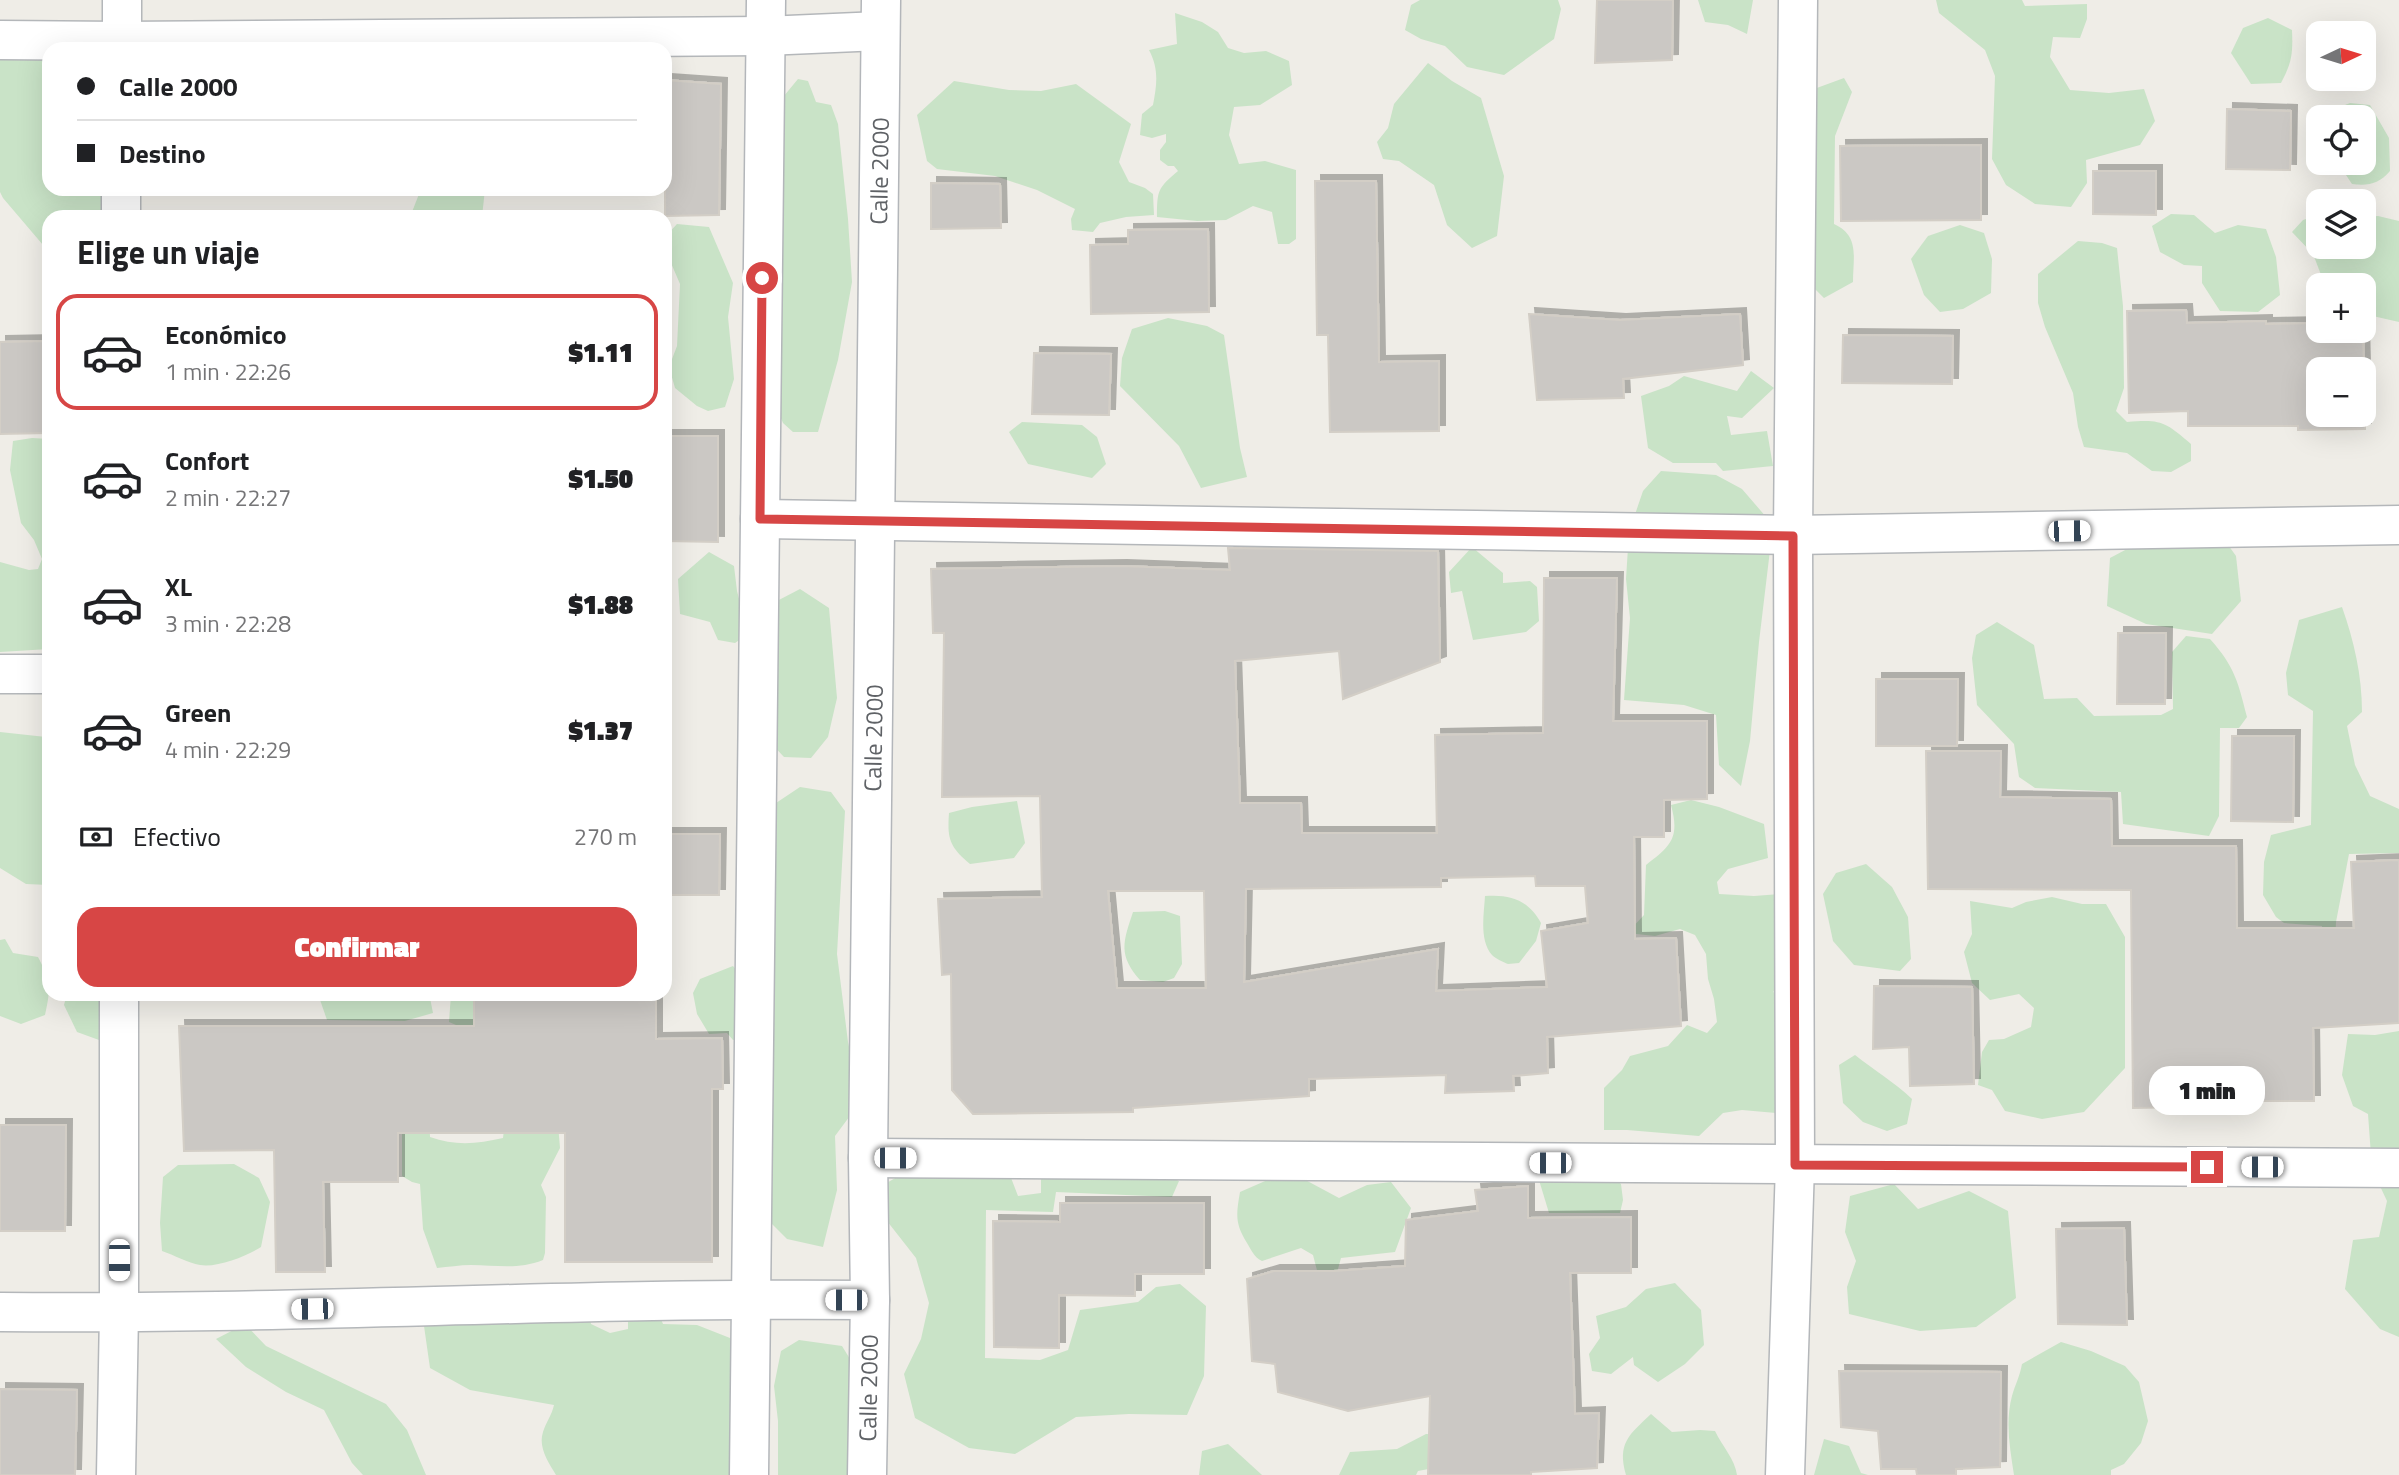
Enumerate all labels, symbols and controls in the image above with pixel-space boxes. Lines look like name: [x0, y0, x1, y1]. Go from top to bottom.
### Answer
north arrow: [2306, 21, 2376, 91]
map controls: [2306, 21, 2376, 427]
text: Calle 2000: [119, 67, 238, 106]
button: locate: [2306, 105, 2376, 175]
street label: Calle 2000: [860, 117, 898, 225]
text: Destino: [119, 134, 206, 173]
button: layers: [2306, 189, 2376, 259]
text: Elige un viaje: [77, 228, 260, 276]
route start: [746, 262, 778, 294]
button: +: [2306, 273, 2376, 343]
text: Económico: [165, 315, 287, 354]
icon: car: [81, 321, 144, 384]
text: $1.11: [568, 333, 633, 372]
text: 1 min · 22:26: [165, 354, 291, 389]
button: −: [2306, 357, 2376, 427]
text: Confort: [165, 441, 249, 480]
icon: car: [81, 447, 144, 510]
text: $1.50: [568, 459, 633, 498]
text: 2 min · 22:27: [165, 480, 291, 515]
car: [2048, 520, 2091, 542]
text: XL: [165, 567, 192, 606]
icon: car: [81, 573, 144, 636]
text: $1.88: [568, 585, 633, 624]
text: 3 min · 22:28: [165, 606, 291, 641]
street label: Calle 2000: [854, 684, 892, 792]
text: Green: [165, 693, 231, 732]
icon: car: [81, 699, 144, 762]
text: $1.37: [568, 711, 633, 750]
text: 4 min · 22:29: [165, 732, 291, 767]
text: Efectivo: [133, 817, 221, 856]
icon: cash: [77, 818, 115, 856]
text: 270 m: [574, 819, 637, 854]
button: Confirmar: [77, 907, 637, 987]
callout: 1 min: [2149, 1066, 2265, 1114]
text: 1 min: [2178, 1073, 2236, 1108]
car: [875, 1148, 917, 1169]
route end: [2191, 1151, 2223, 1183]
car: [1530, 1153, 1572, 1174]
car: [2242, 1157, 2284, 1178]
car: [109, 1239, 130, 1281]
car: [826, 1290, 868, 1311]
car: [291, 1298, 334, 1320]
street label: Calle 2000: [849, 1334, 887, 1442]

